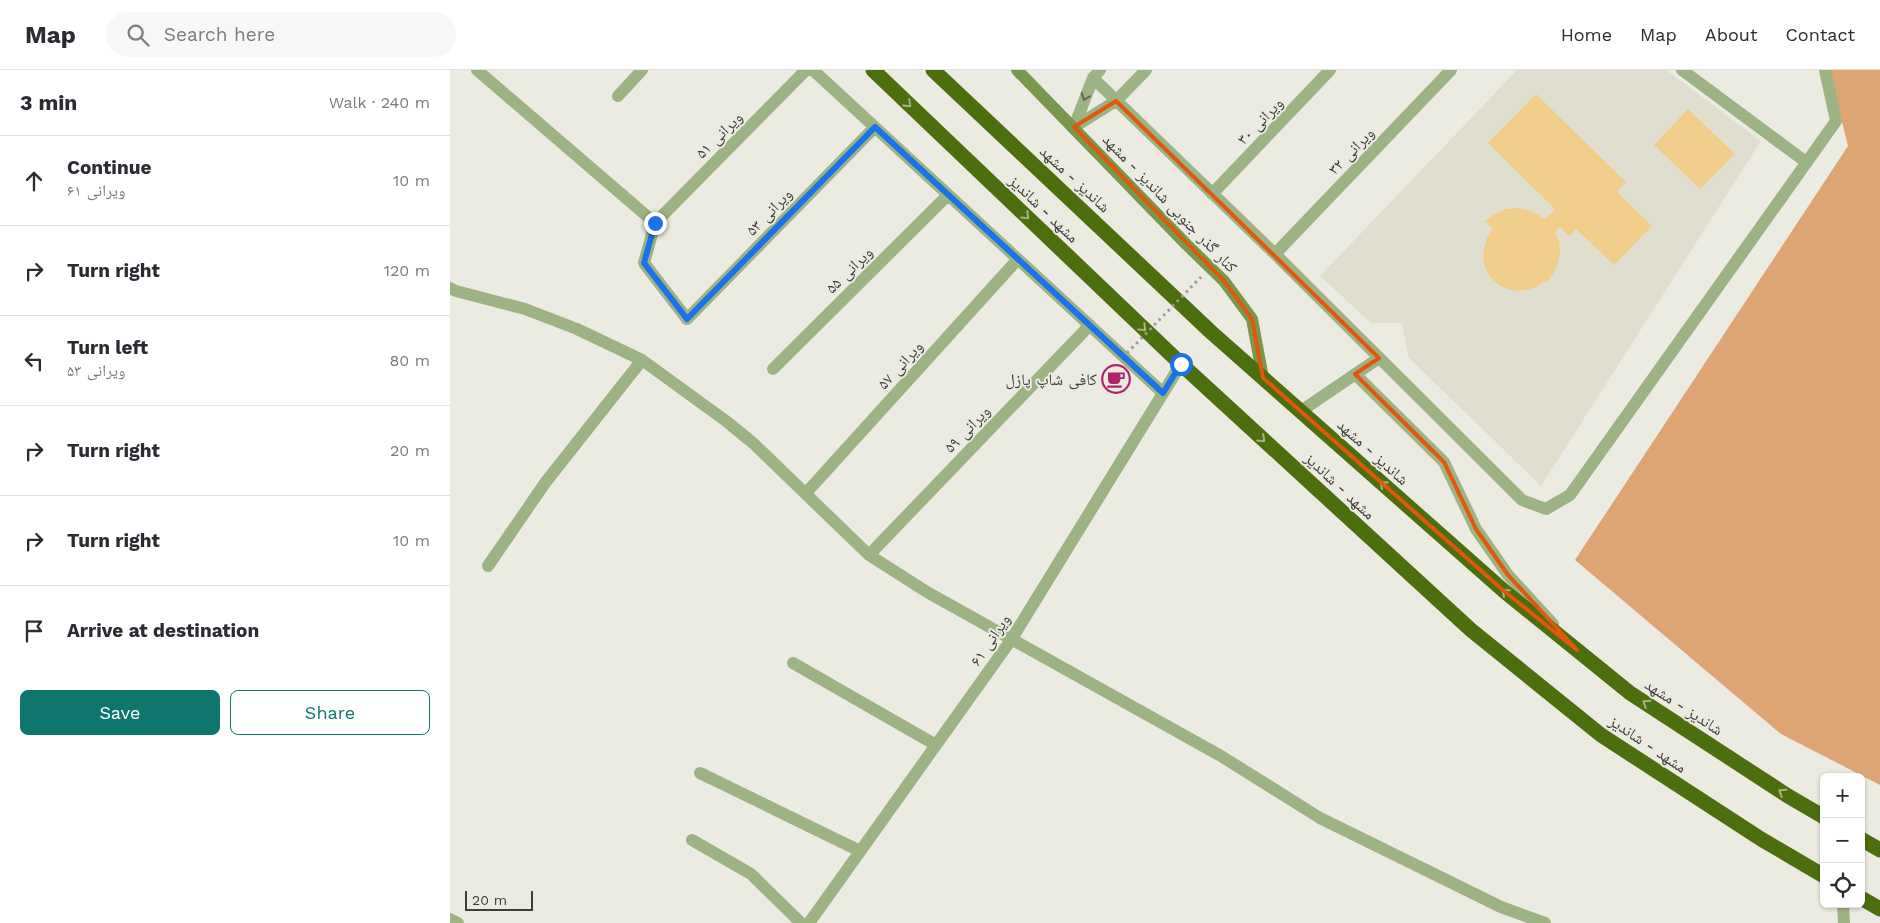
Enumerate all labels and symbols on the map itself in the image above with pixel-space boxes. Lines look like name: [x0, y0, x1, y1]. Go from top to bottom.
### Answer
one-way arrow: [1081, 93, 1091, 101]
street label: ویرانی ۳۰: [1233, 93, 1288, 149]
one-way arrow: [902, 98, 911, 107]
street label: ویرانی ۵۱: [692, 108, 747, 163]
street label: ویرانی ۳۲: [1324, 123, 1379, 179]
street label: کنار گذر جنوبی شاندیز - مشهد: [1098, 130, 1241, 277]
street label: شاندیز - مشهد: [1036, 142, 1114, 216]
street label: مشهد - شاندیز: [1005, 170, 1083, 247]
street label: ویرانی ۵۳: [742, 184, 797, 240]
one-way arrow: [1020, 210, 1029, 219]
route end: [644, 212, 667, 235]
street label: ویرانی ۵۵: [822, 243, 877, 298]
one-way arrow: [1138, 322, 1147, 331]
street label: ویرانی ۵۷: [873, 337, 927, 394]
route start: [1170, 353, 1193, 376]
cafe icon: کافی شاپ پازل: [1101, 364, 1131, 394]
place label: کافی شاپ پازل: [1006, 370, 1097, 390]
street label: ویرانی ۵۹: [940, 401, 995, 457]
street label: شاندیز - مشهد: [1334, 415, 1412, 489]
one-way arrow: [1257, 433, 1266, 442]
street label: مشهد - شاندیز: [1300, 448, 1379, 523]
one-way arrow: [1379, 481, 1388, 490]
one-way arrow: [1501, 588, 1510, 597]
street label: ویرانی ۶۱: [966, 610, 1015, 670]
street label: شاندیز - مشهد: [1641, 675, 1727, 739]
one-way arrow: [1642, 700, 1651, 710]
street label: مشهد - شاندیز: [1605, 711, 1690, 777]
one-way arrow: [1778, 789, 1787, 799]
scale bar: [465, 888, 532, 911]

